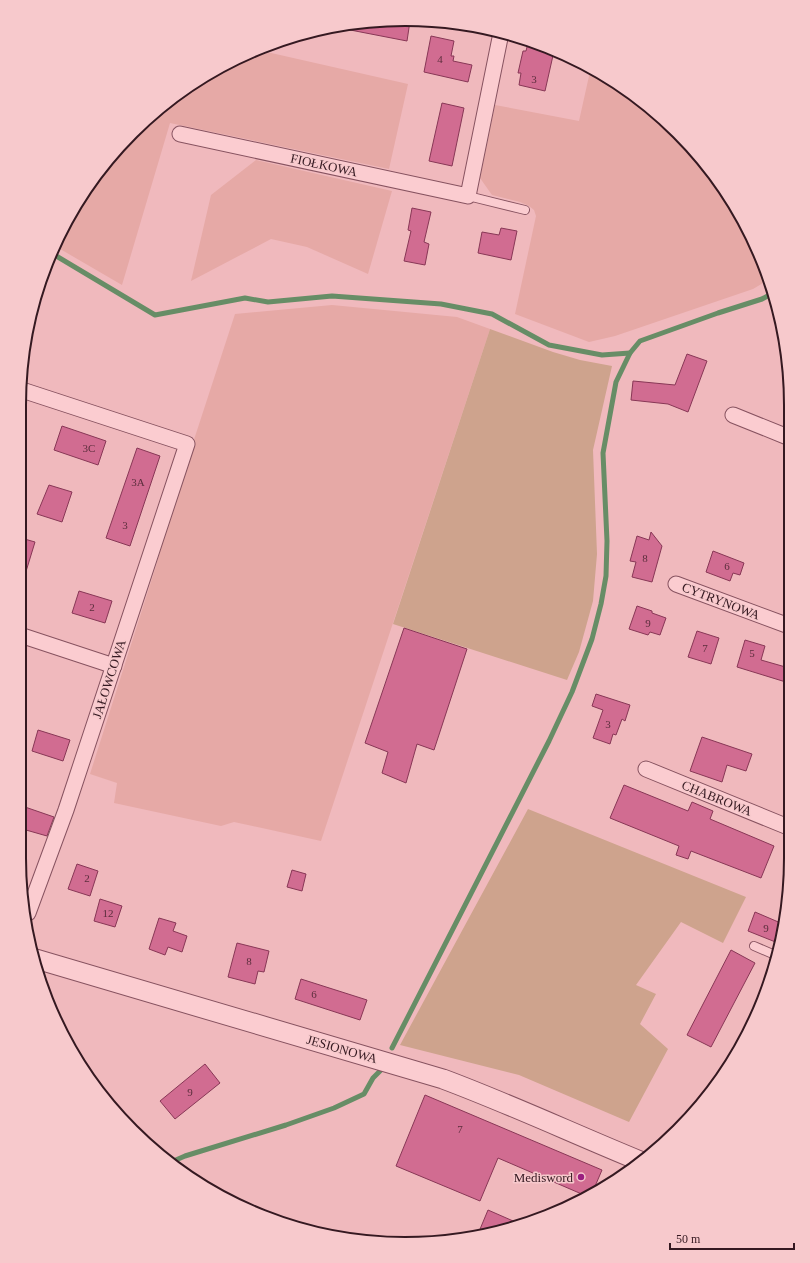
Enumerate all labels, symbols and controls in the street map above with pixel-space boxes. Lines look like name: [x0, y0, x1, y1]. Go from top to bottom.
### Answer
house number: 4: [437, 53, 443, 65]
house number: 3: [531, 73, 537, 85]
street label: FIOŁKOWA: [289, 151, 359, 180]
house number: 3C: [83, 442, 95, 454]
house number: 3A: [131, 476, 145, 488]
house number: 3: [122, 519, 128, 531]
house number: 8: [642, 552, 648, 564]
house number: 6: [724, 560, 730, 572]
street label: CYTRYNOWA: [680, 579, 763, 623]
house number: 2: [89, 601, 95, 613]
house number: 9: [645, 617, 651, 629]
street label: JAŁOWCOWA: [89, 637, 129, 720]
house number: 7: [702, 642, 708, 654]
house number: 5: [749, 647, 755, 659]
house number: 3: [605, 718, 611, 730]
street label: CHABROWA: [680, 777, 755, 819]
house number: 2: [84, 872, 90, 884]
house number: 12: [103, 907, 114, 919]
house number: 9: [763, 922, 769, 934]
house number: 8: [246, 955, 252, 967]
house number: 6: [311, 988, 317, 1000]
street label: JESIONOWA: [305, 1032, 380, 1066]
house number: 9: [187, 1086, 193, 1098]
house number: 7: [457, 1123, 463, 1135]
place label: Medisword: [514, 1170, 573, 1185]
marker: Medisword: [576, 1172, 586, 1182]
scale bar: [670, 1225, 794, 1251]
text: 50 m: [676, 1232, 701, 1246]

